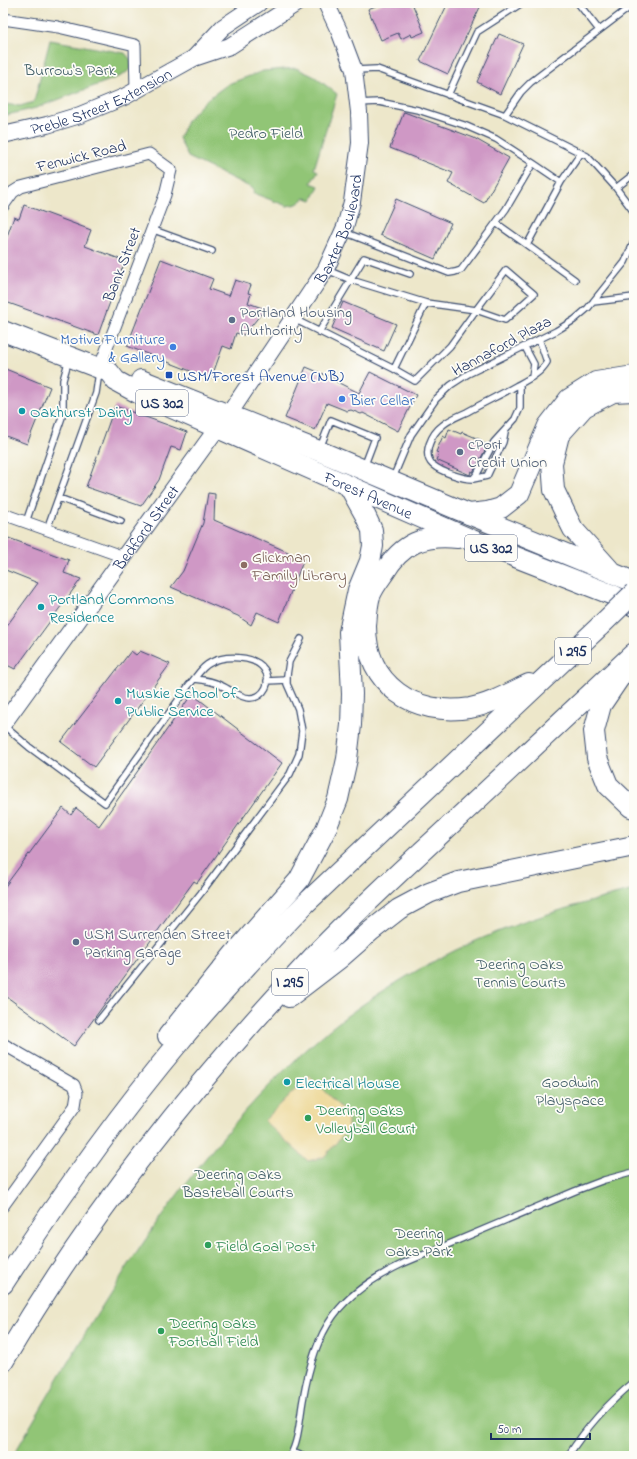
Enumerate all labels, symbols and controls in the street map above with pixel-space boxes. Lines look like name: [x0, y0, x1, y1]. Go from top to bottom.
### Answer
park label: Burrow's Park: [23, 59, 117, 83]
street label: Preble Street Extension: [28, 63, 177, 142]
park label: Pedro Field: [229, 122, 303, 146]
street label: Fenwick Road: [33, 134, 129, 180]
street label: Baxter Boulevard: [309, 173, 370, 290]
street label: Bank Street: [97, 223, 148, 307]
place label: Portland Housing Authority: [240, 301, 352, 343]
street label: Hannaford Plaza: [448, 310, 556, 383]
marker: Portland Housing Authority: [227, 315, 237, 325]
place label: Motive Furniture & Gallery: [60, 328, 166, 370]
marker: Motive Furniture & Gallery: [168, 342, 178, 352]
place label: USM/Forest Avenue (NB): [177, 365, 344, 389]
marker: USM/Forest Avenue (NB): [164, 370, 174, 380]
place label: Bier Cellar: [349, 389, 415, 413]
road number: US 302: [136, 390, 188, 416]
marker: Bier Cellar: [337, 394, 347, 404]
place label: Oakhurst Dairy: [30, 401, 133, 425]
marker: Oakhurst Dairy: [17, 406, 27, 416]
place label: cPort Credit Union: [468, 433, 547, 475]
marker: cPort Credit Union: [455, 447, 465, 457]
street label: Forest Avenue: [319, 466, 417, 527]
street label: Bedford Street: [107, 480, 187, 577]
road number: US 302: [465, 535, 517, 561]
place label: Glickman Family Library: [251, 546, 347, 588]
marker: Glickman Family Library: [239, 560, 249, 570]
place label: Portland Commons Residence: [49, 588, 174, 630]
marker: Portland Commons Residence: [36, 602, 46, 612]
road number: I 295: [555, 638, 591, 664]
place label: Muskie School of Public Service: [126, 682, 238, 724]
marker: Muskie School of Public Service: [113, 696, 123, 706]
place label: USM Surrenden Street Parking Garage: [84, 923, 231, 965]
marker: USM Surrenden Street Parking Garage: [71, 937, 81, 947]
park label: Deering Oaks Tennis Courts: [474, 953, 566, 995]
road number: I 295: [272, 969, 308, 995]
park label: Goodwin Playspace: [536, 1071, 605, 1113]
place label: Electrical House: [295, 1072, 400, 1096]
marker: Electrical House: [282, 1077, 292, 1087]
place label: Deering Oaks Volleyball Court: [315, 1099, 416, 1141]
marker: Deering Oaks Volleyball Court: [303, 1113, 313, 1123]
park label: Deering Oaks Basteball Courts: [181, 1163, 294, 1205]
park label: Deering Oaks Park: [385, 1222, 454, 1264]
place label: Field Goal Post: [215, 1235, 317, 1259]
marker: Field Goal Post: [203, 1240, 213, 1250]
place label: Deering Oaks Football Field: [168, 1312, 259, 1354]
marker: Deering Oaks Football Field: [156, 1326, 166, 1336]
scale bar: [491, 1415, 590, 1441]
text: 50 m: [497, 1421, 521, 1439]

